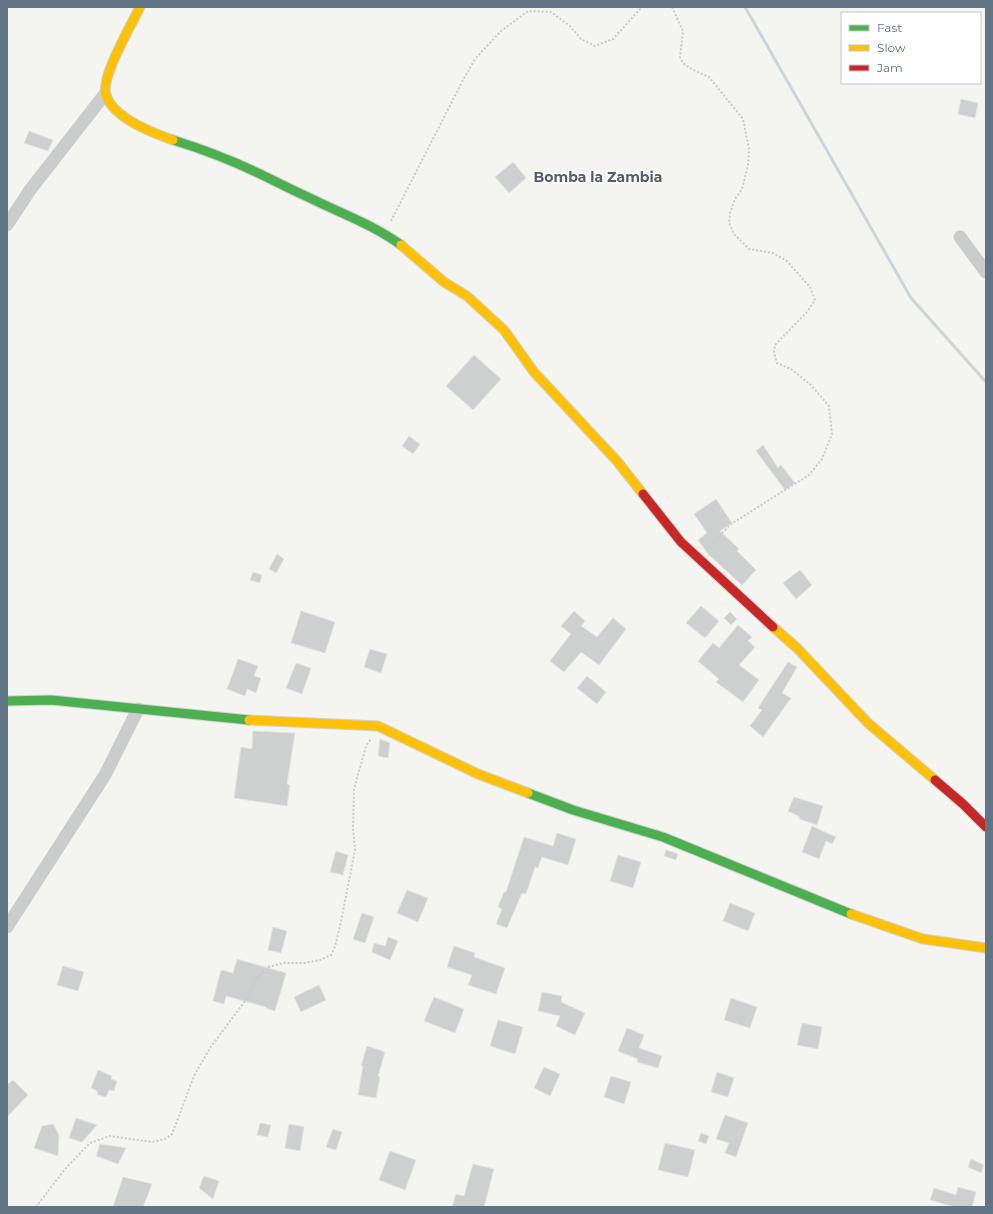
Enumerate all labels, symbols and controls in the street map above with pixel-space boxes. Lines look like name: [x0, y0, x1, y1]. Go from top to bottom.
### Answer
legend: [841, 12, 981, 84]
text: Fast: [877, 20, 902, 35]
text: Slow: [877, 40, 906, 55]
text: Jam: [876, 60, 903, 75]
district label: Bomba la Zambia: [534, 168, 662, 186]

